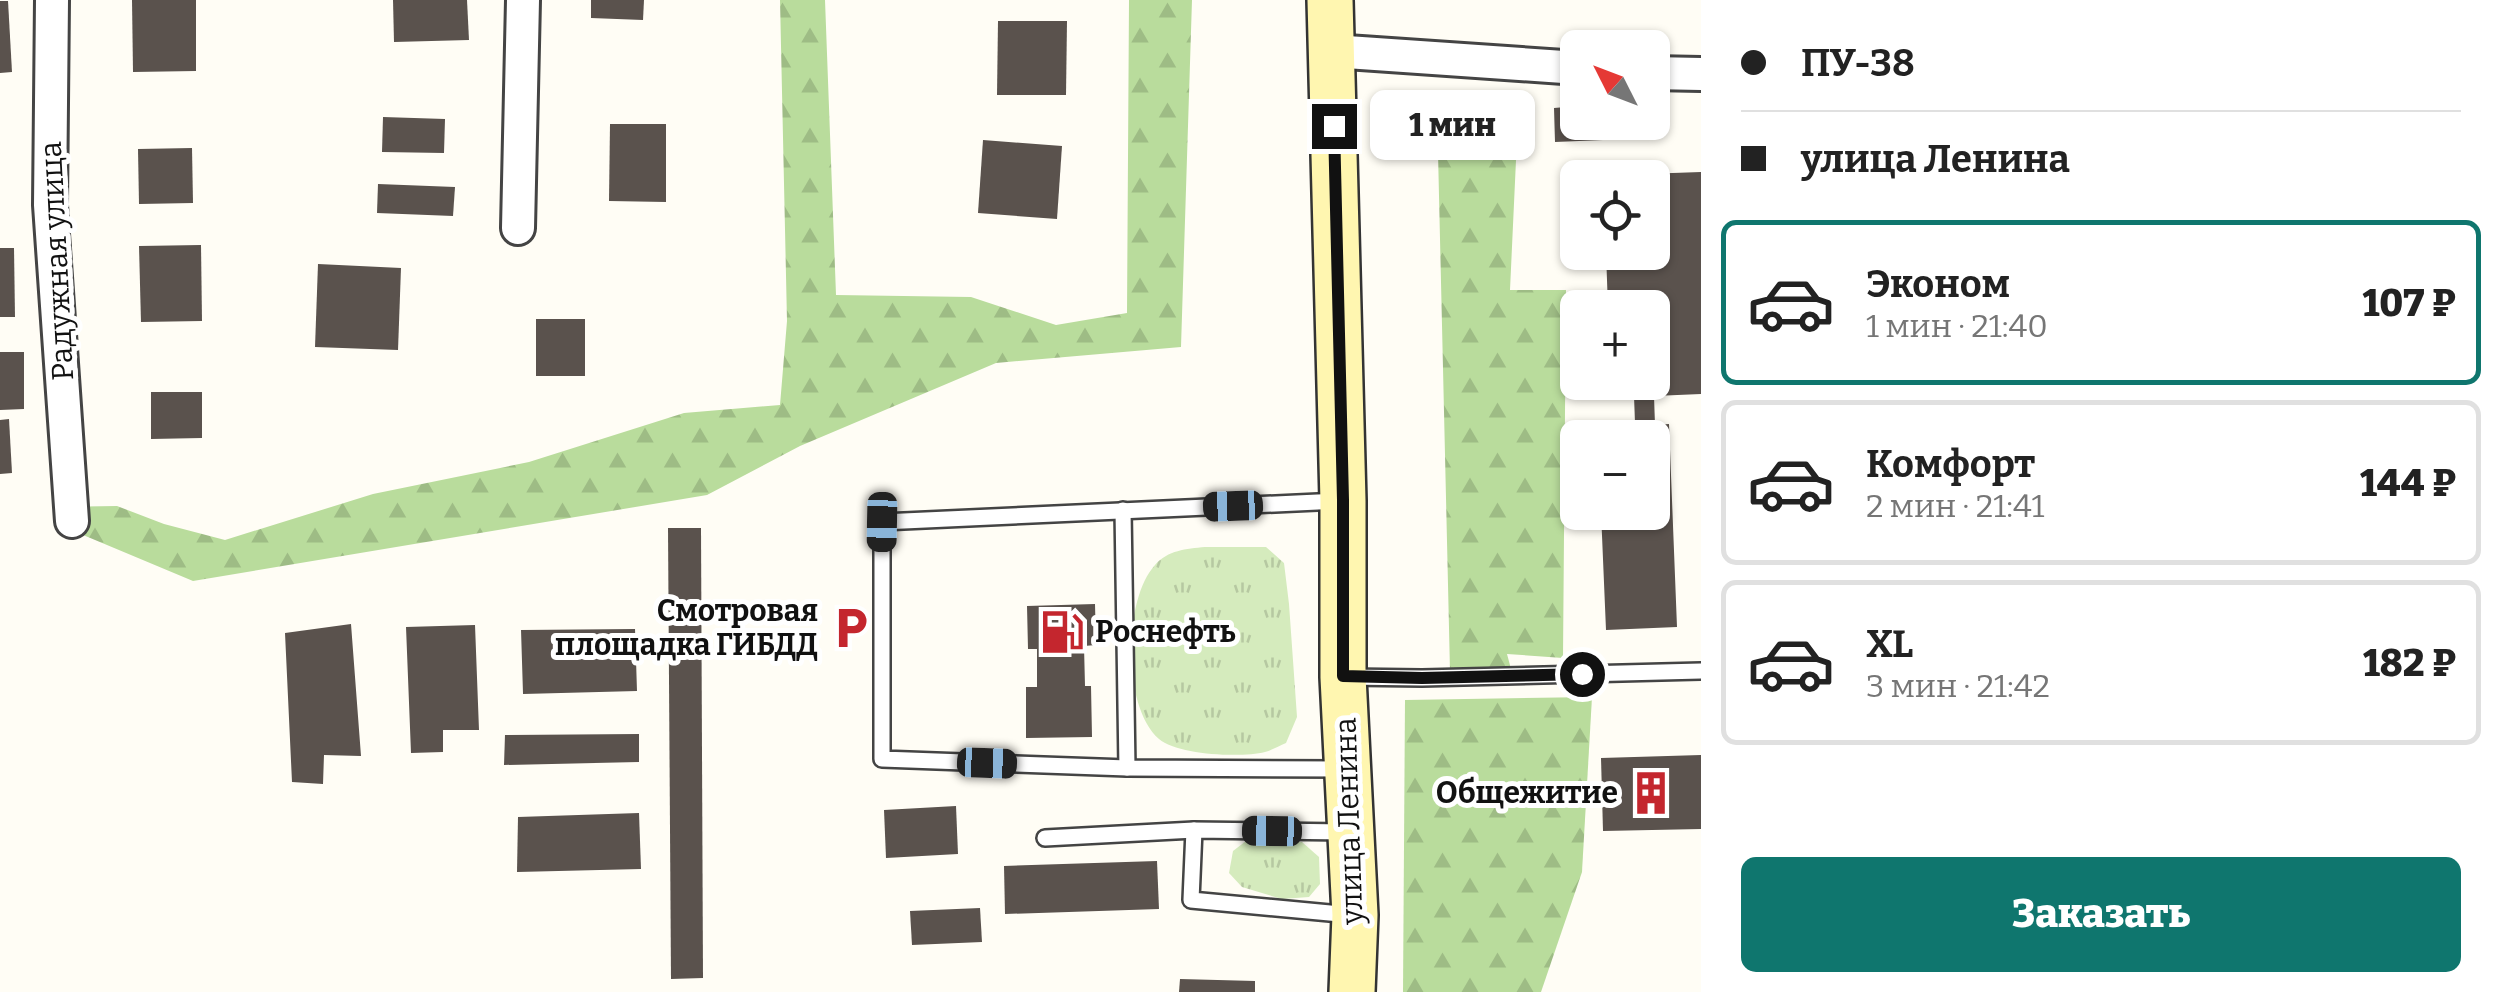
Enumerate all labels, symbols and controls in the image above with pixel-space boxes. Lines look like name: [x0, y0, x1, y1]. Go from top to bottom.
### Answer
north arrow: [1560, 30, 1670, 140]
map controls: [1560, 30, 1670, 530]
text: ПУ-38: [1801, 40, 1915, 86]
callout: 1 мин: [1369, 91, 1534, 161]
route end: [1312, 104, 1357, 149]
text: 1 мин: [1409, 106, 1496, 144]
text: улица Ленина: [1801, 136, 2070, 182]
street label: Радужная улица: [33, 140, 81, 382]
button: locate: [1560, 160, 1670, 270]
icon: car: [1746, 258, 1836, 348]
text: Эконом: [1866, 261, 2010, 307]
text: 107 ₽: [2362, 280, 2456, 326]
button: +: [1560, 290, 1670, 400]
text: 1 мин · 21:40: [1866, 307, 2048, 345]
button: −: [1560, 420, 1670, 530]
icon: car: [1746, 438, 1836, 528]
text: Комфорт: [1866, 441, 2035, 487]
text: 144 ₽: [2360, 460, 2456, 506]
text: 2 мин · 21:41: [1866, 487, 2045, 525]
car: [1202, 490, 1264, 522]
car: [866, 492, 898, 552]
place label: Смотровая площадка ГИБДД: [555, 593, 818, 663]
parking icon: Смотровая площадка ГИБДД: [827, 604, 875, 652]
fuel station icon: Роснефть: [1038, 608, 1086, 656]
place label: Роснефть: [1095, 614, 1236, 650]
icon: car: [1746, 618, 1836, 708]
text: XL: [1866, 621, 1913, 667]
text: 182 ₽: [2363, 640, 2456, 686]
route start: [1560, 652, 1605, 697]
text: 3 мин · 21:42: [1866, 667, 2050, 705]
street label: улица Ленина: [1327, 717, 1371, 926]
car: [956, 747, 1018, 779]
building icon: Общежитие: [1627, 769, 1675, 817]
place label: Общежитие: [1436, 775, 1618, 811]
car: [1242, 815, 1302, 847]
button: Заказать: [1741, 857, 2461, 972]

